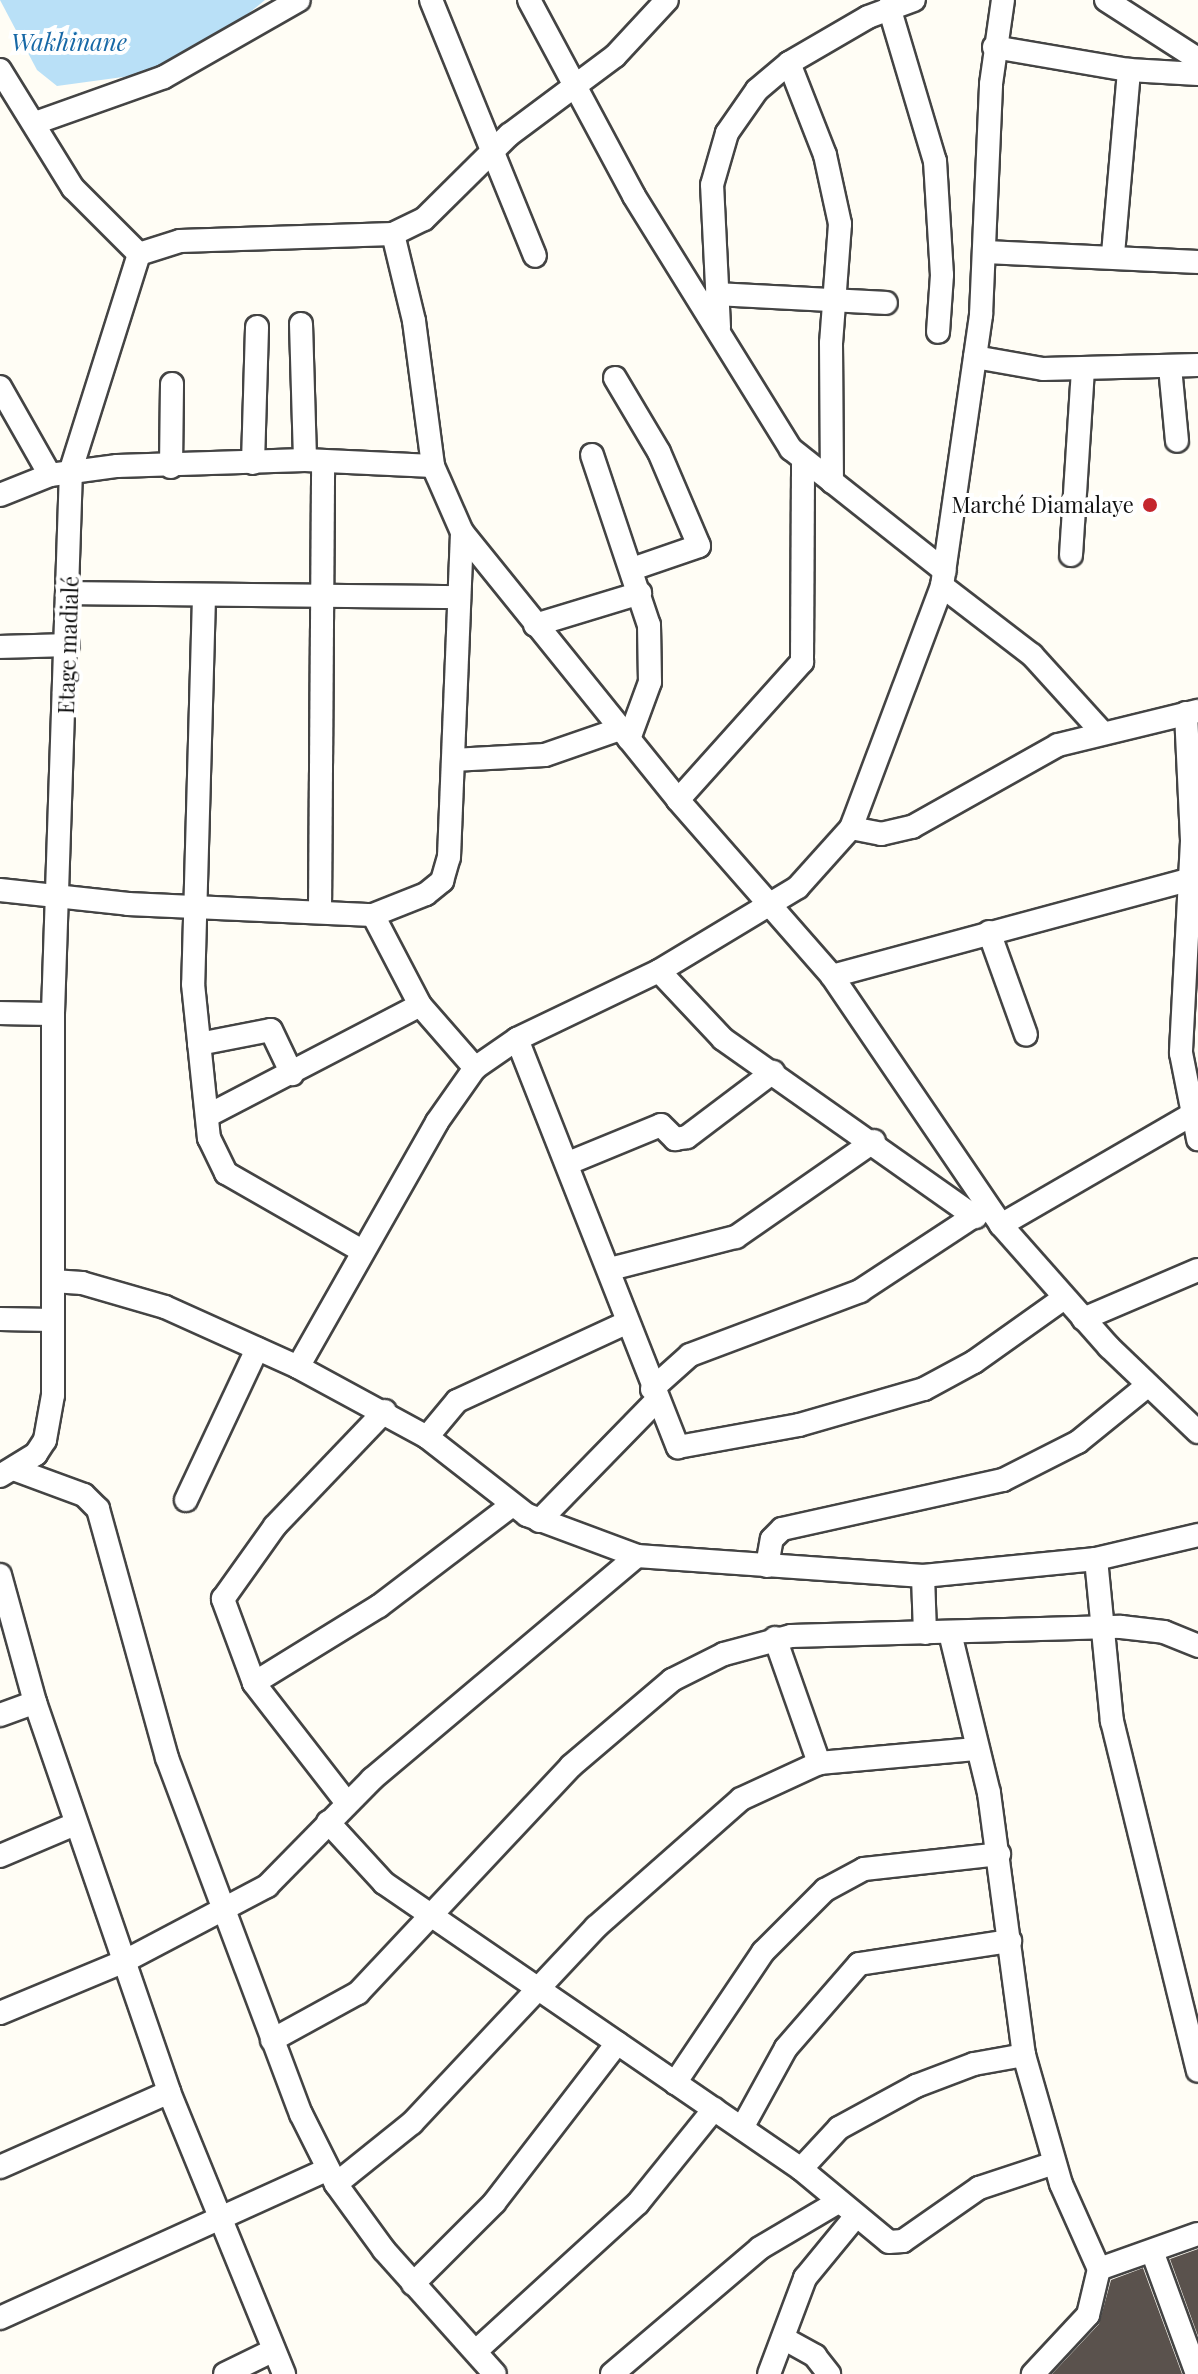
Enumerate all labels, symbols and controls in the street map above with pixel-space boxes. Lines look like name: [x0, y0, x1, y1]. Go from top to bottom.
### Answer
water label: Wakhinane: [11, 28, 127, 56]
place label: Marché Diamalaye: [951, 492, 1134, 518]
marker: Marché Diamalaye: [1141, 496, 1159, 514]
street label: Etage madialé: [52, 576, 84, 714]

